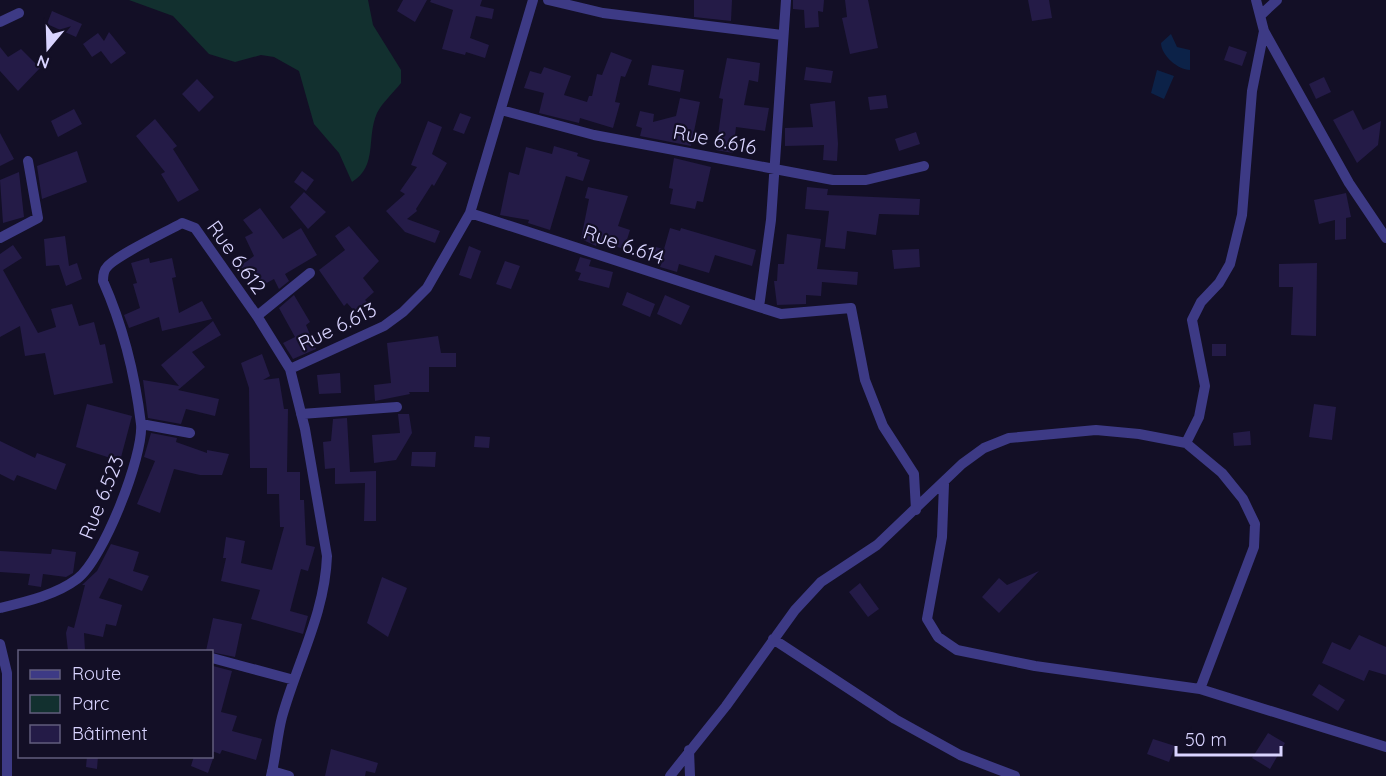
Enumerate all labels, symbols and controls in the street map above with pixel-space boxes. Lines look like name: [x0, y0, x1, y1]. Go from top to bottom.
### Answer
north arrow: [18, 18, 78, 78]
text: N: [34, 51, 52, 74]
street label: Rue 6.616: [671, 119, 759, 159]
street label: Rue 6.612: [202, 215, 272, 299]
street label: Rue 6.614: [580, 219, 668, 269]
street label: Rue 6.613: [294, 296, 380, 356]
street label: Rue 6.523: [73, 451, 129, 543]
legend: [18, 650, 213, 758]
text: Route: [72, 662, 121, 685]
text: Parc: [72, 692, 109, 715]
scale bar: [1176, 719, 1281, 757]
text: Bâtiment: [72, 722, 148, 745]
text: 50 m: [1185, 728, 1227, 751]

